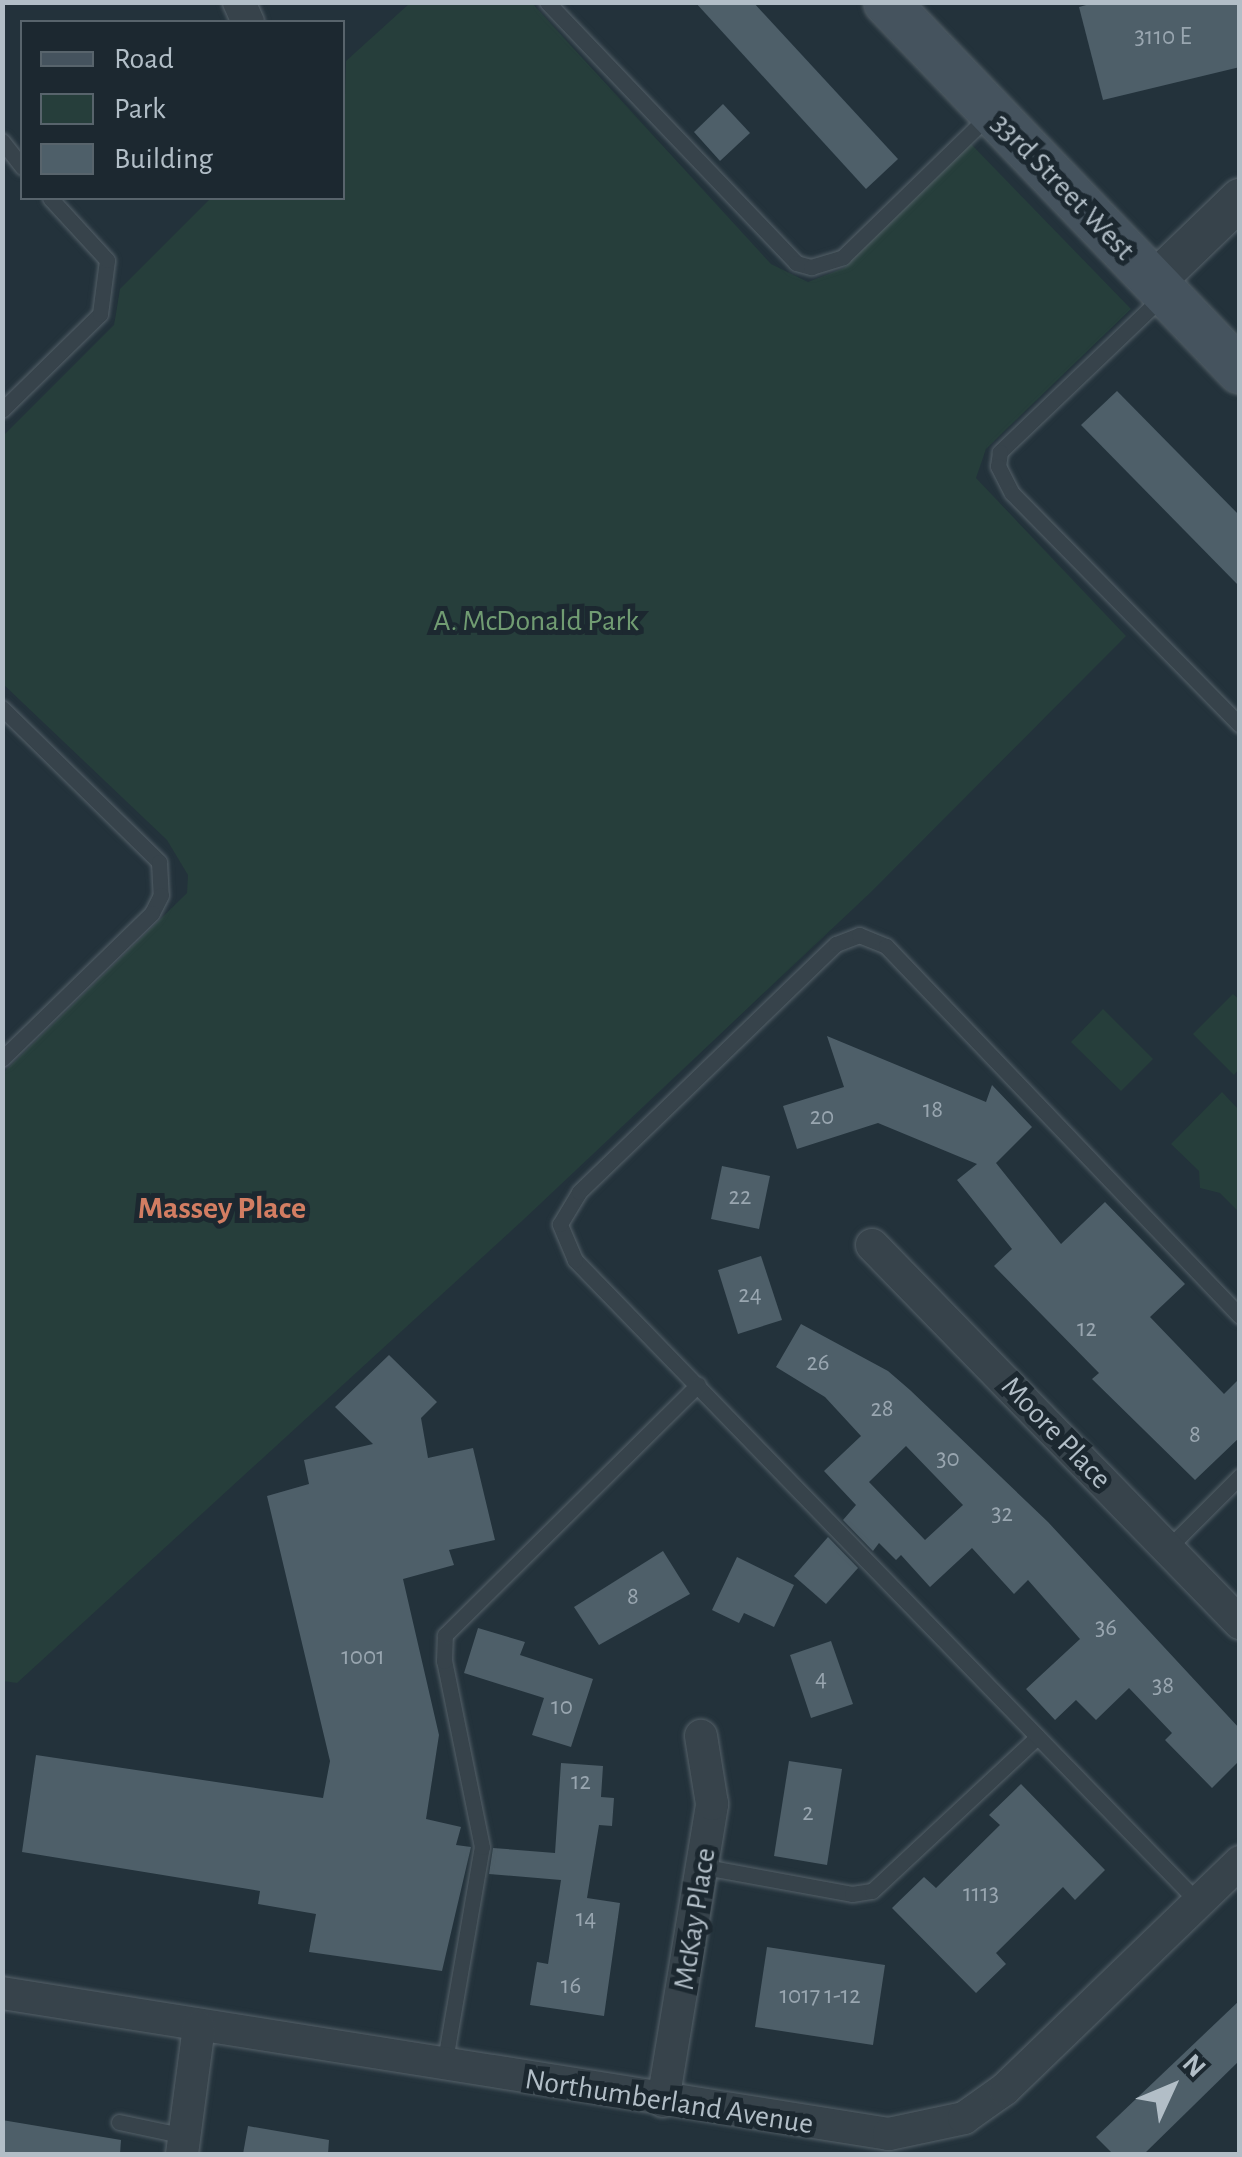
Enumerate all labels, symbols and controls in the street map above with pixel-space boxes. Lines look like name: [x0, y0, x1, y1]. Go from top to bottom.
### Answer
legend: [20, 20, 345, 200]
house number: 3110 E: [1135, 22, 1191, 52]
text: Road: [114, 44, 174, 74]
text: Park: [114, 94, 166, 124]
street label: 33rd Street West: [984, 106, 1142, 268]
text: Building: [114, 144, 213, 174]
park label: A. McDonald Park: [433, 603, 639, 639]
house number: 18: [923, 1095, 943, 1125]
house number: 20: [810, 1102, 834, 1132]
house number: 22: [729, 1182, 751, 1212]
district label: Massey Place: [138, 1189, 306, 1227]
house number: 24: [738, 1280, 762, 1310]
house number: 12: [1077, 1314, 1097, 1344]
house number: 26: [806, 1348, 830, 1378]
street label: Moore Place: [993, 1369, 1119, 1497]
house number: 28: [870, 1394, 894, 1424]
house number: 8: [1189, 1420, 1201, 1450]
house number: 30: [936, 1444, 960, 1474]
house number: 32: [991, 1499, 1013, 1529]
house number: 8: [627, 1582, 639, 1612]
house number: 36: [1095, 1613, 1117, 1643]
house number: 1001: [341, 1642, 385, 1672]
house number: 4: [815, 1664, 827, 1694]
house number: 38: [1152, 1671, 1174, 1701]
house number: 10: [551, 1692, 573, 1722]
house number: 12: [571, 1767, 591, 1797]
house number: 2: [802, 1798, 814, 1828]
street label: McKay Place: [666, 1845, 724, 1993]
house number: 1113: [963, 1879, 999, 1909]
house number: 14: [576, 1904, 596, 1934]
house number: 16: [561, 1971, 581, 2001]
house number: 1017 1-12: [779, 1981, 861, 2011]
north arrow: [1122, 2037, 1222, 2137]
text: N: [1177, 2049, 1210, 2083]
street label: Northumberland Avenue: [522, 2061, 816, 2143]

